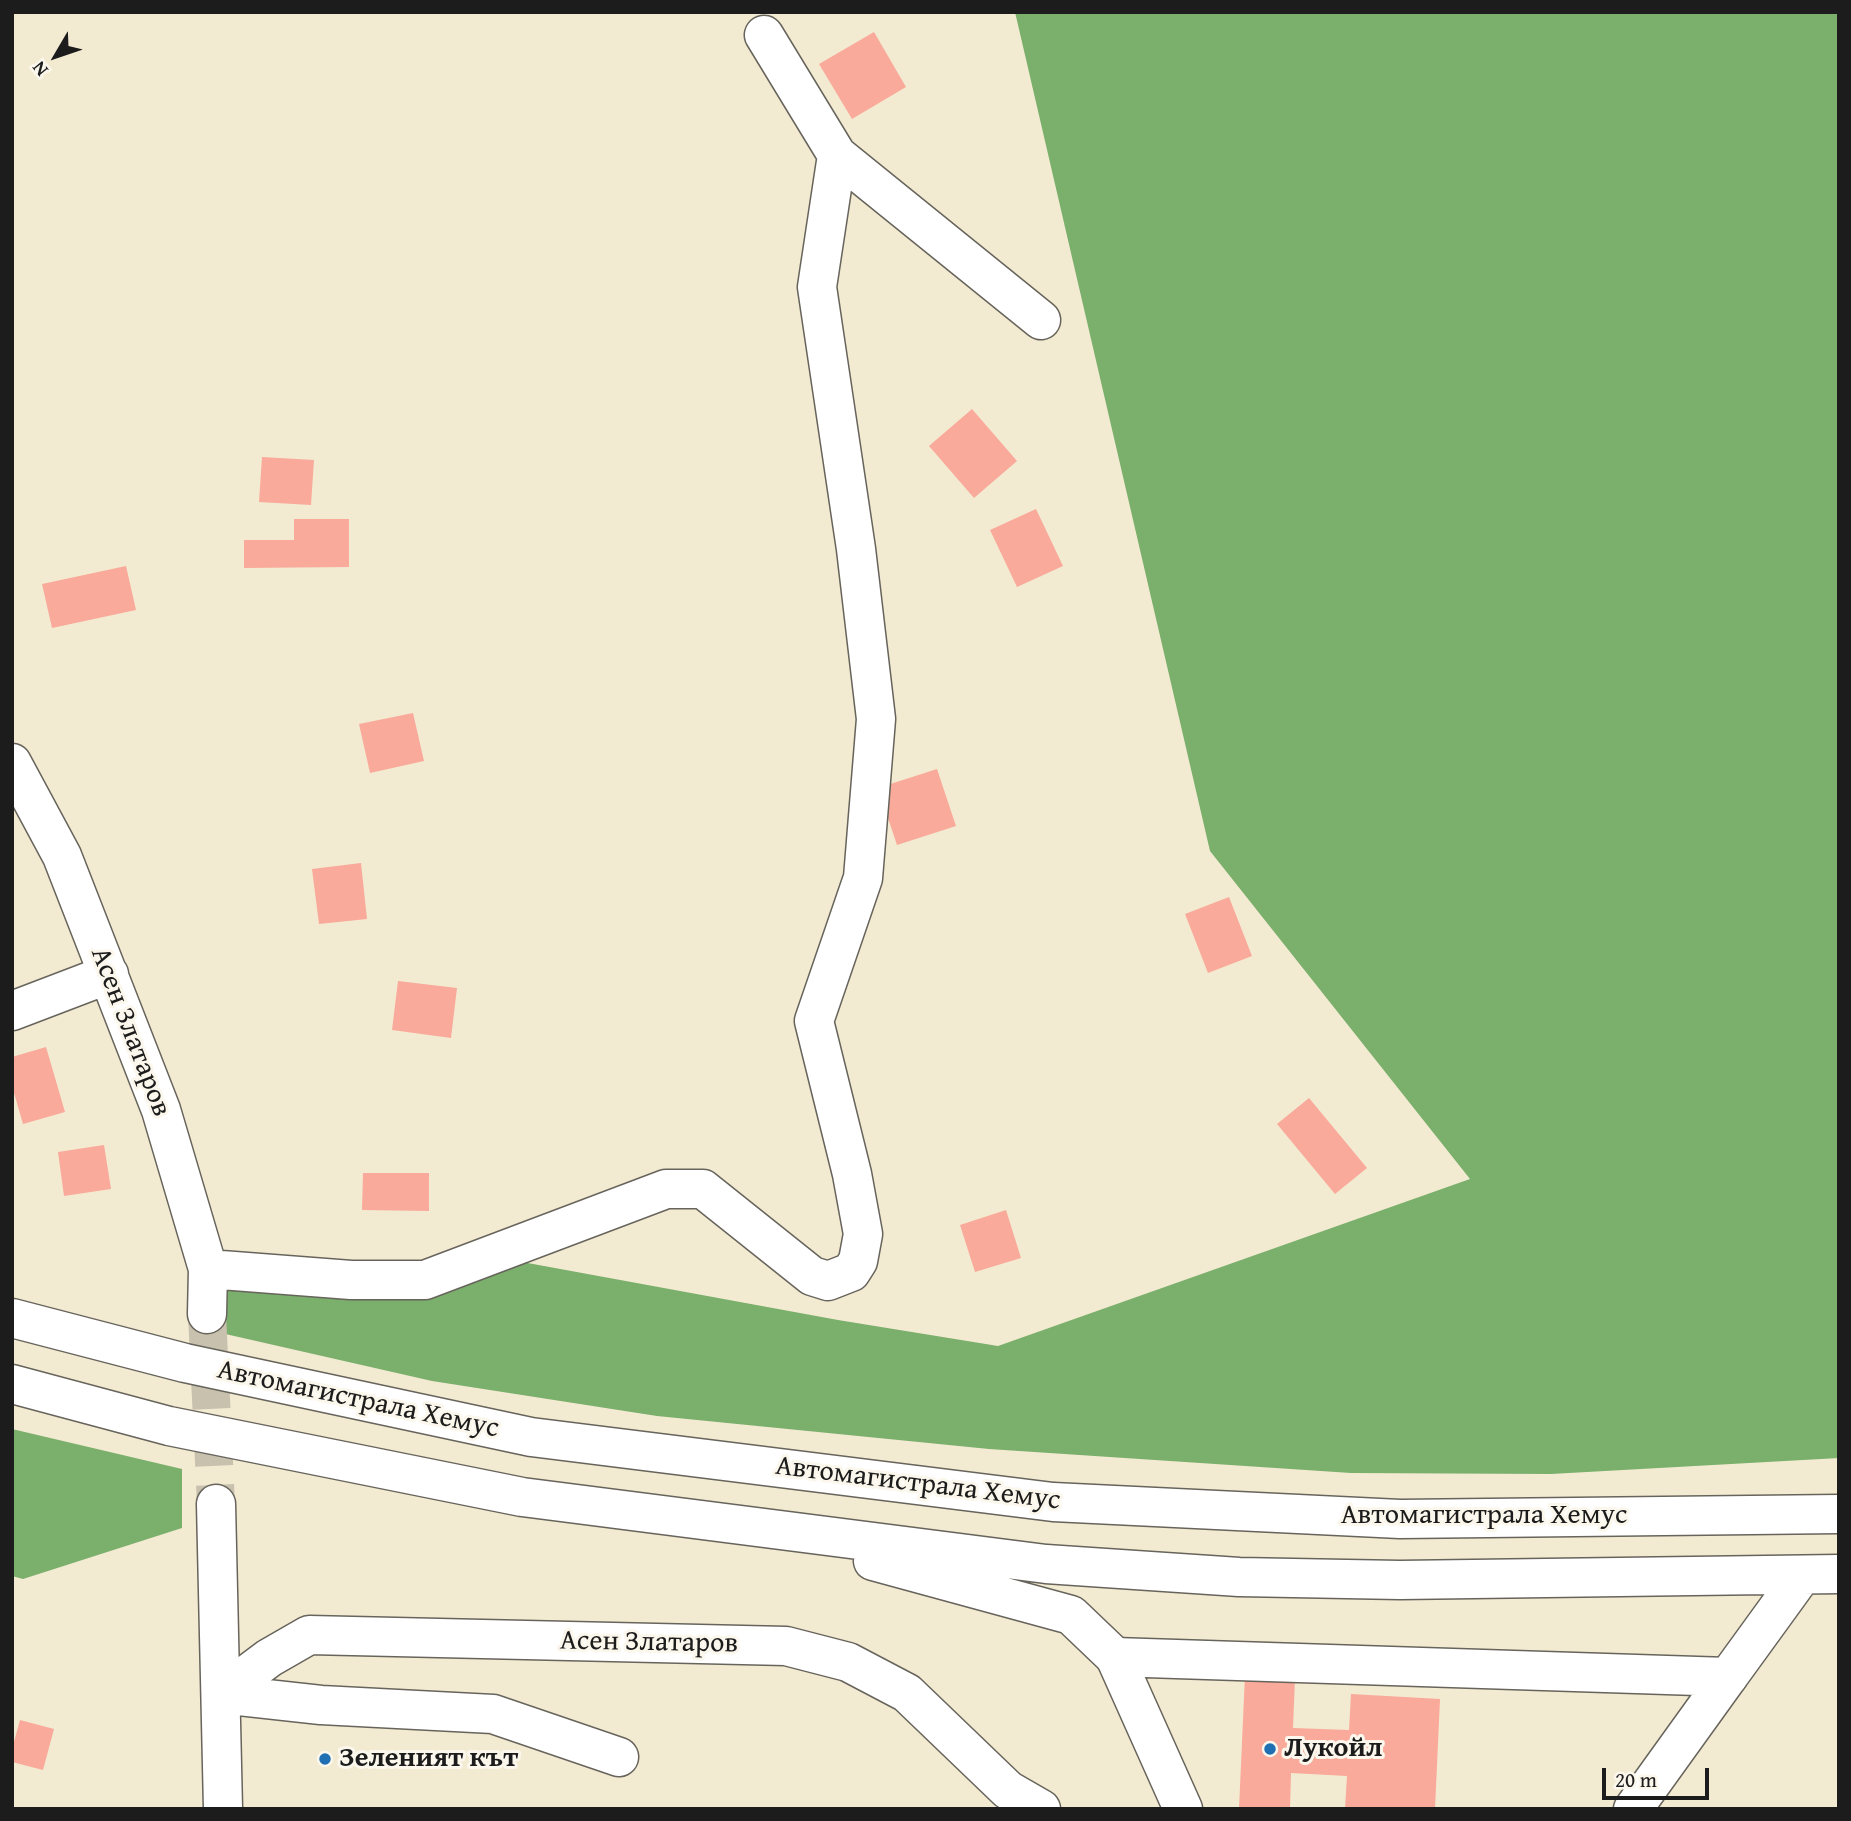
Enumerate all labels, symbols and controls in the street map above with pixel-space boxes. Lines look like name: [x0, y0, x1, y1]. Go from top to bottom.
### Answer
north arrow: [21, 21, 91, 91]
text: N: [25, 55, 55, 83]
street label: Асен Златаров: [82, 943, 178, 1121]
street label: Автомагистрала Хемус: [214, 1354, 502, 1446]
street label: Автомагистрала Хемус: [774, 1450, 1062, 1518]
street label: Автомагистрала Хемус: [1341, 1499, 1627, 1533]
street label: Асен Златаров: [560, 1625, 738, 1661]
place label: Лукойл: [1284, 1732, 1382, 1766]
marker: Лукойл: [1262, 1741, 1278, 1757]
place label: Зеленият кът: [339, 1742, 518, 1776]
marker: Зеленият кът: [317, 1751, 333, 1767]
scale bar: [1606, 1755, 1713, 1799]
text: 20 m: [1615, 1764, 1657, 1795]

